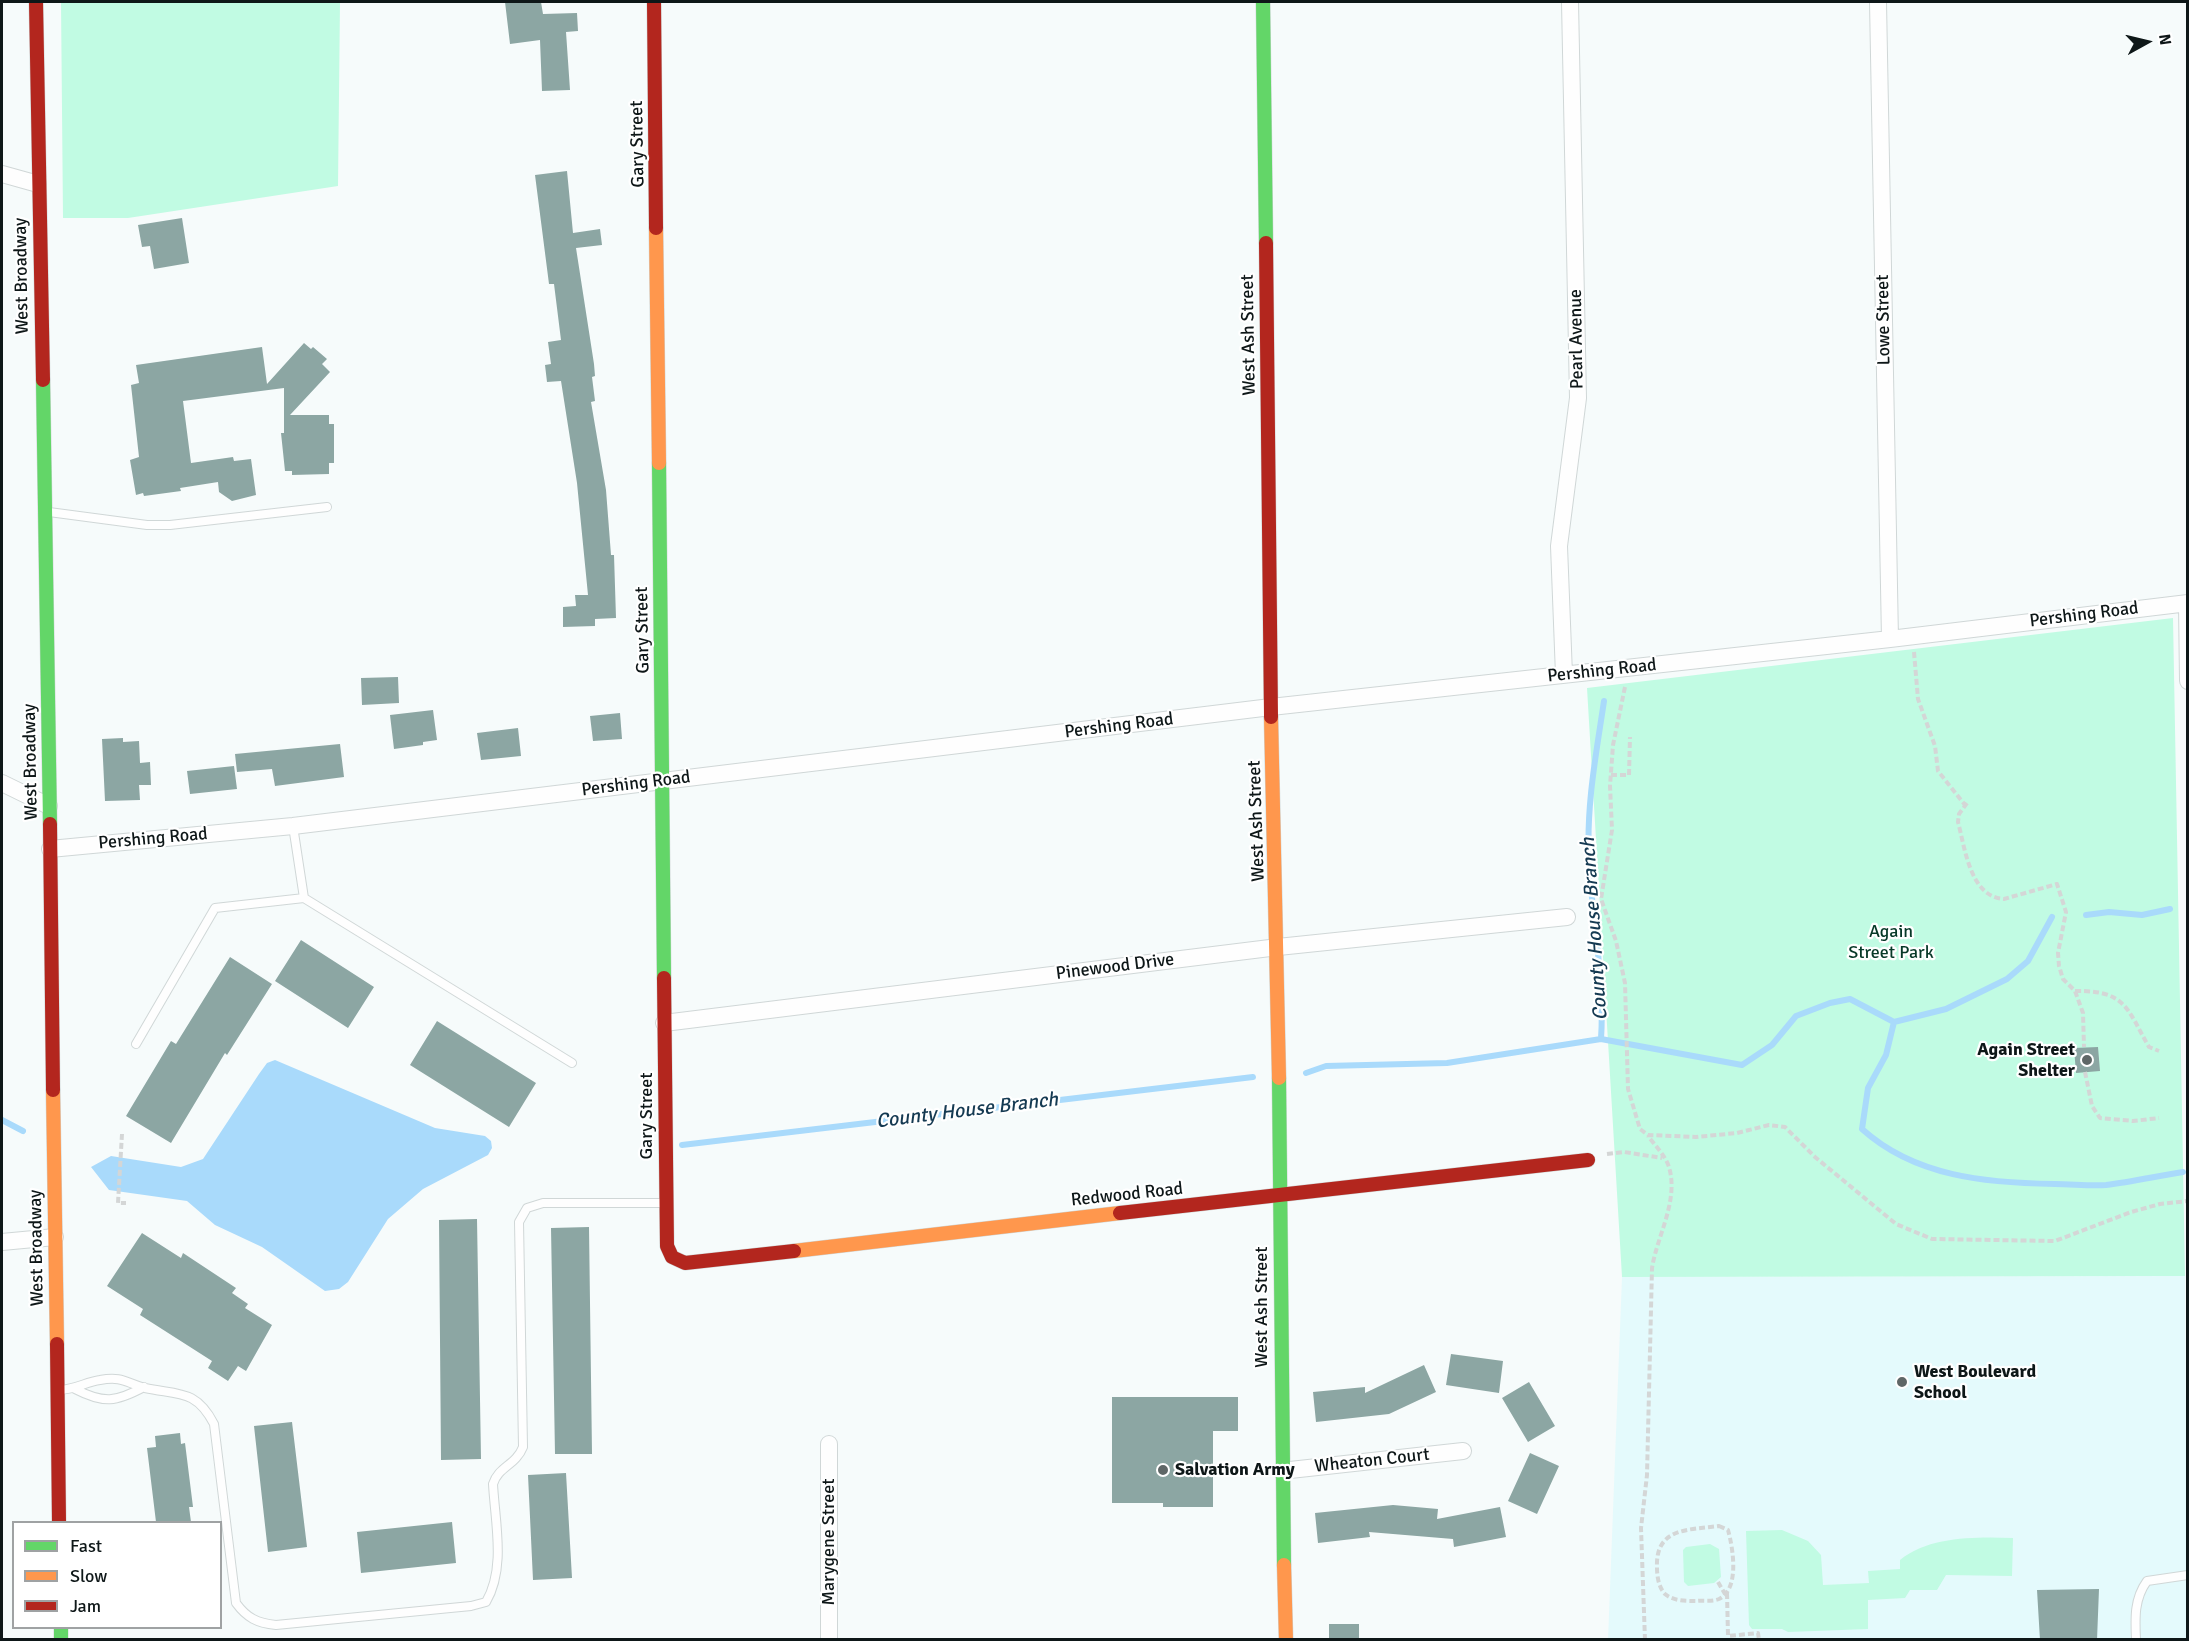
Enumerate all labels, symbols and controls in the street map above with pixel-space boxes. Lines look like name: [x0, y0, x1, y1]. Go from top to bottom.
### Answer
north arrow: [2117, 12, 2177, 72]
text: N: [2154, 33, 2176, 46]
street label: Gary Street: [626, 100, 650, 188]
street label: West Broadway: [10, 217, 34, 335]
street label: West Ash Street: [1237, 274, 1261, 396]
street label: Lowe Street: [1872, 274, 1896, 366]
street label: Pearl Avenue: [1565, 289, 1589, 389]
street label: Gary Street: [631, 586, 655, 674]
street label: Pershing Road: [2028, 598, 2140, 632]
street label: Pershing Road: [1546, 655, 1658, 687]
street label: West Broadway: [19, 703, 43, 821]
street label: Pershing Road: [1063, 709, 1175, 743]
street label: West Ash Street: [1244, 760, 1270, 882]
street label: Pershing Road: [580, 767, 692, 801]
street label: Pershing Road: [97, 823, 209, 855]
water label: County House Branch: [1577, 837, 1613, 1021]
park label: Again Street Park: [1848, 921, 1934, 964]
street label: Pinewood Drive: [1055, 949, 1175, 985]
place label: Again Street Shelter: [1977, 1039, 2075, 1082]
marker: Again Street Shelter: [2080, 1053, 2094, 1067]
street label: Gary Street: [636, 1072, 658, 1160]
water label: County House Branch: [875, 1088, 1059, 1134]
street label: Redwood Road: [1070, 1178, 1184, 1212]
street label: West Broadway: [25, 1189, 49, 1307]
street label: West Ash Street: [1251, 1246, 1273, 1368]
place label: West Boulevard School: [1914, 1361, 2036, 1404]
marker: West Boulevard School: [1895, 1375, 1909, 1389]
street label: Wheaton Court: [1313, 1444, 1431, 1478]
place label: Salvation Army: [1175, 1459, 1295, 1481]
marker: Salvation Army: [1156, 1463, 1170, 1477]
street label: Marygene Street: [818, 1478, 840, 1606]
legend: [12, 1521, 222, 1629]
text: Fast: [70, 1535, 102, 1557]
text: Slow: [70, 1565, 107, 1587]
text: Jam: [70, 1595, 101, 1617]

